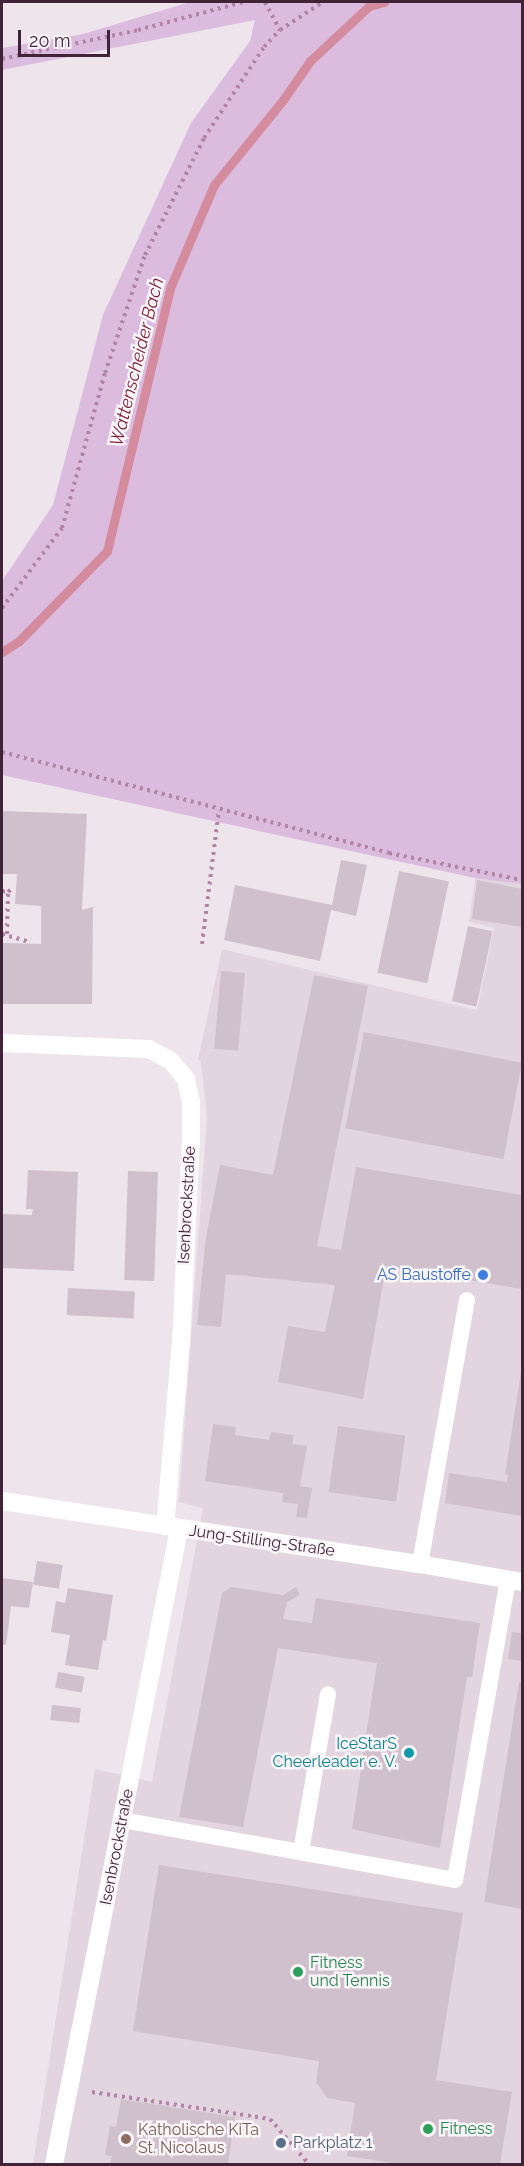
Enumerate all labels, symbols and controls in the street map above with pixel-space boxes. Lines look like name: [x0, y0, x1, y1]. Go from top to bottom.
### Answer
scale bar: [21, 18, 112, 56]
text: 20 m: [29, 30, 71, 51]
water label: Wattenscheider Bach: [106, 275, 168, 449]
street label: Isenbrockstraße: [174, 1146, 200, 1264]
place label: AS Baustoffe: [377, 1265, 471, 1285]
marker: AS Baustoffe: [476, 1268, 490, 1282]
street label: Jung-Stilling-Straße: [188, 1521, 336, 1561]
place label: IceStarS Cheerleader e. V.: [272, 1734, 397, 1772]
marker: IceStarS Cheerleader e. V.: [402, 1746, 416, 1760]
street label: Isenbrockstraße: [96, 1787, 138, 1907]
place label: Fitness und Tennis: [310, 1953, 390, 1991]
marker: Fitness und Tennis: [291, 1965, 305, 1979]
place label: Fitness: [440, 2119, 492, 2139]
place label: Katholische KiTa St. Nicolaus: [138, 2120, 259, 2158]
marker: Fitness: [421, 2122, 435, 2136]
marker: Katholische KiTa St. Nicolaus: [119, 2132, 133, 2146]
place label: Parkplatz 1: [293, 2133, 373, 2153]
marker: Parkplatz 1: [274, 2136, 288, 2150]

